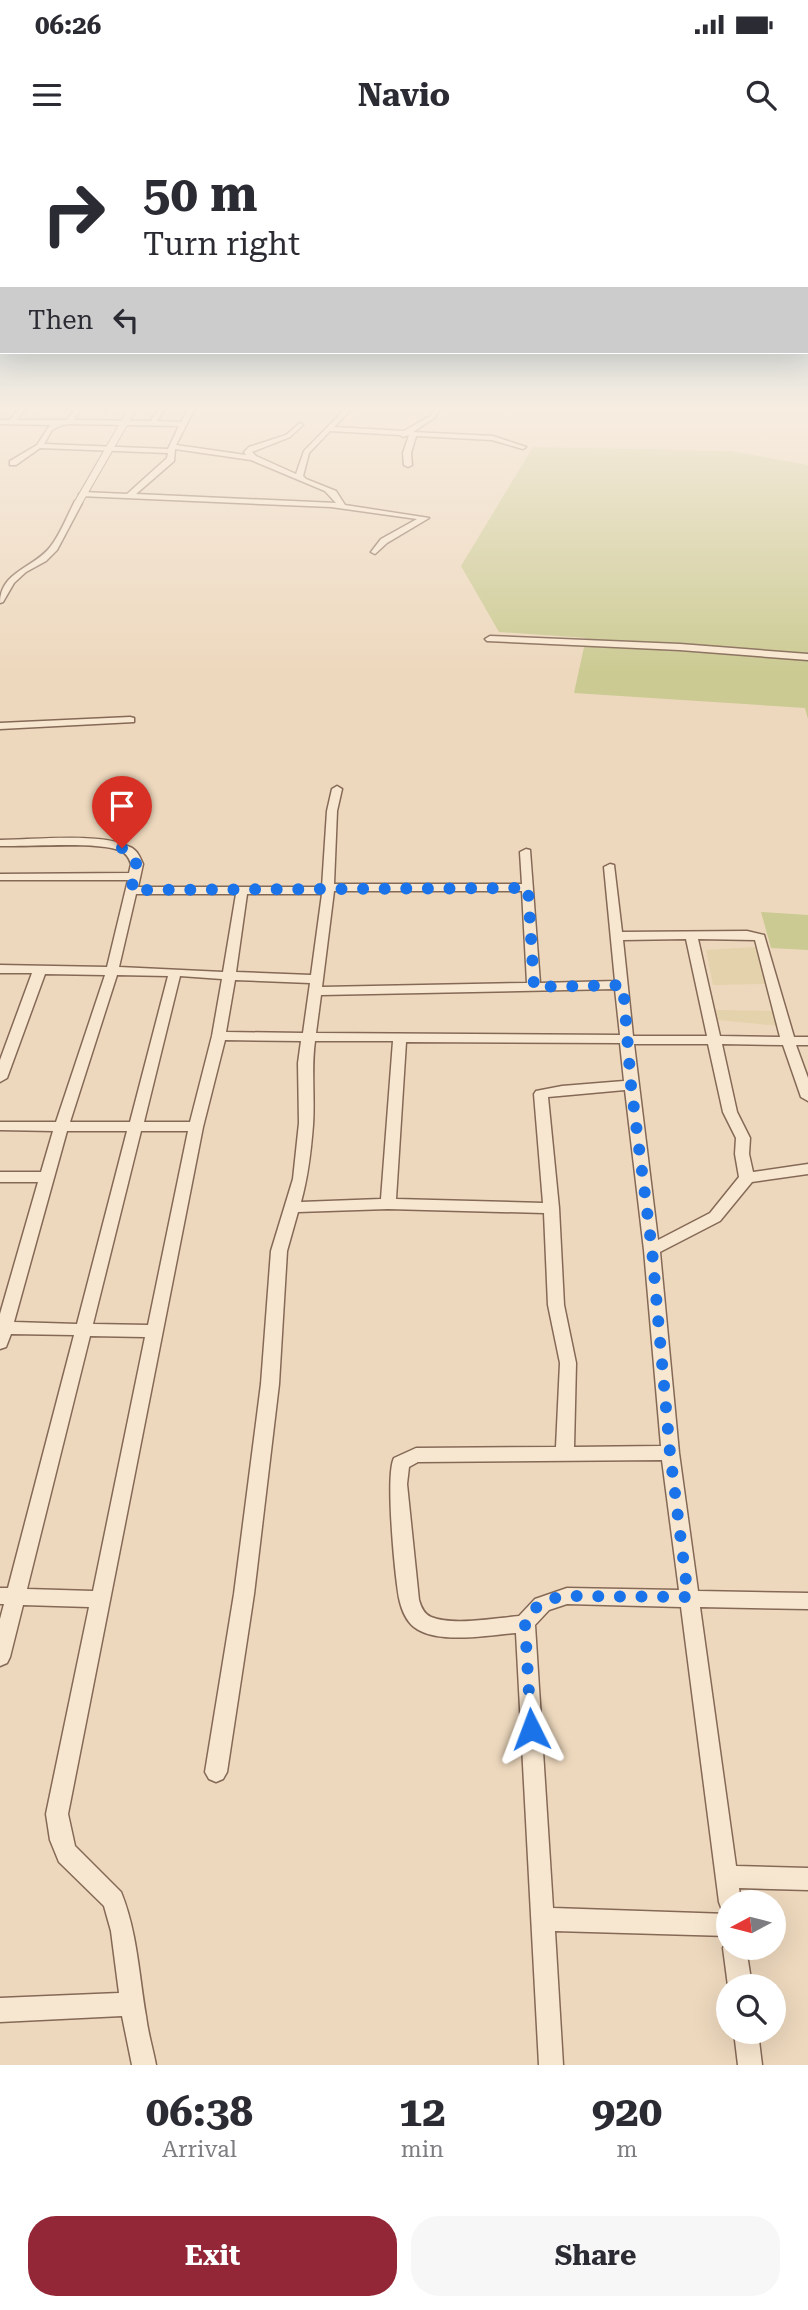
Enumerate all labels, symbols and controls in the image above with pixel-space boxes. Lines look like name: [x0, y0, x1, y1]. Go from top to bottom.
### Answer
text: 06:26: [35, 10, 101, 40]
icon: menu: [28, 76, 66, 114]
text: Navio: [358, 76, 450, 114]
icon: search: [742, 76, 780, 114]
text: 50 m: [143, 166, 258, 223]
icon: right: [28, 168, 119, 259]
text: Turn right: [143, 225, 300, 263]
icon: left: [107, 301, 145, 339]
text: Then: [28, 305, 93, 335]
pin: [92, 776, 152, 848]
icon: arrive: [103, 787, 141, 825]
position arrow: [494, 1692, 568, 1766]
north arrow: [716, 1890, 786, 1960]
map controls: [716, 1890, 786, 2044]
button: search: [716, 1974, 786, 2044]
text: 06:38: [146, 2087, 253, 2136]
text: 12: [399, 2087, 446, 2136]
text: 920: [592, 2087, 662, 2136]
text: Arrival: [162, 2136, 237, 2163]
text: min: [401, 2136, 444, 2163]
text: m: [616, 2136, 637, 2163]
button: Exit: [28, 2216, 397, 2296]
button: Share: [411, 2216, 780, 2296]

